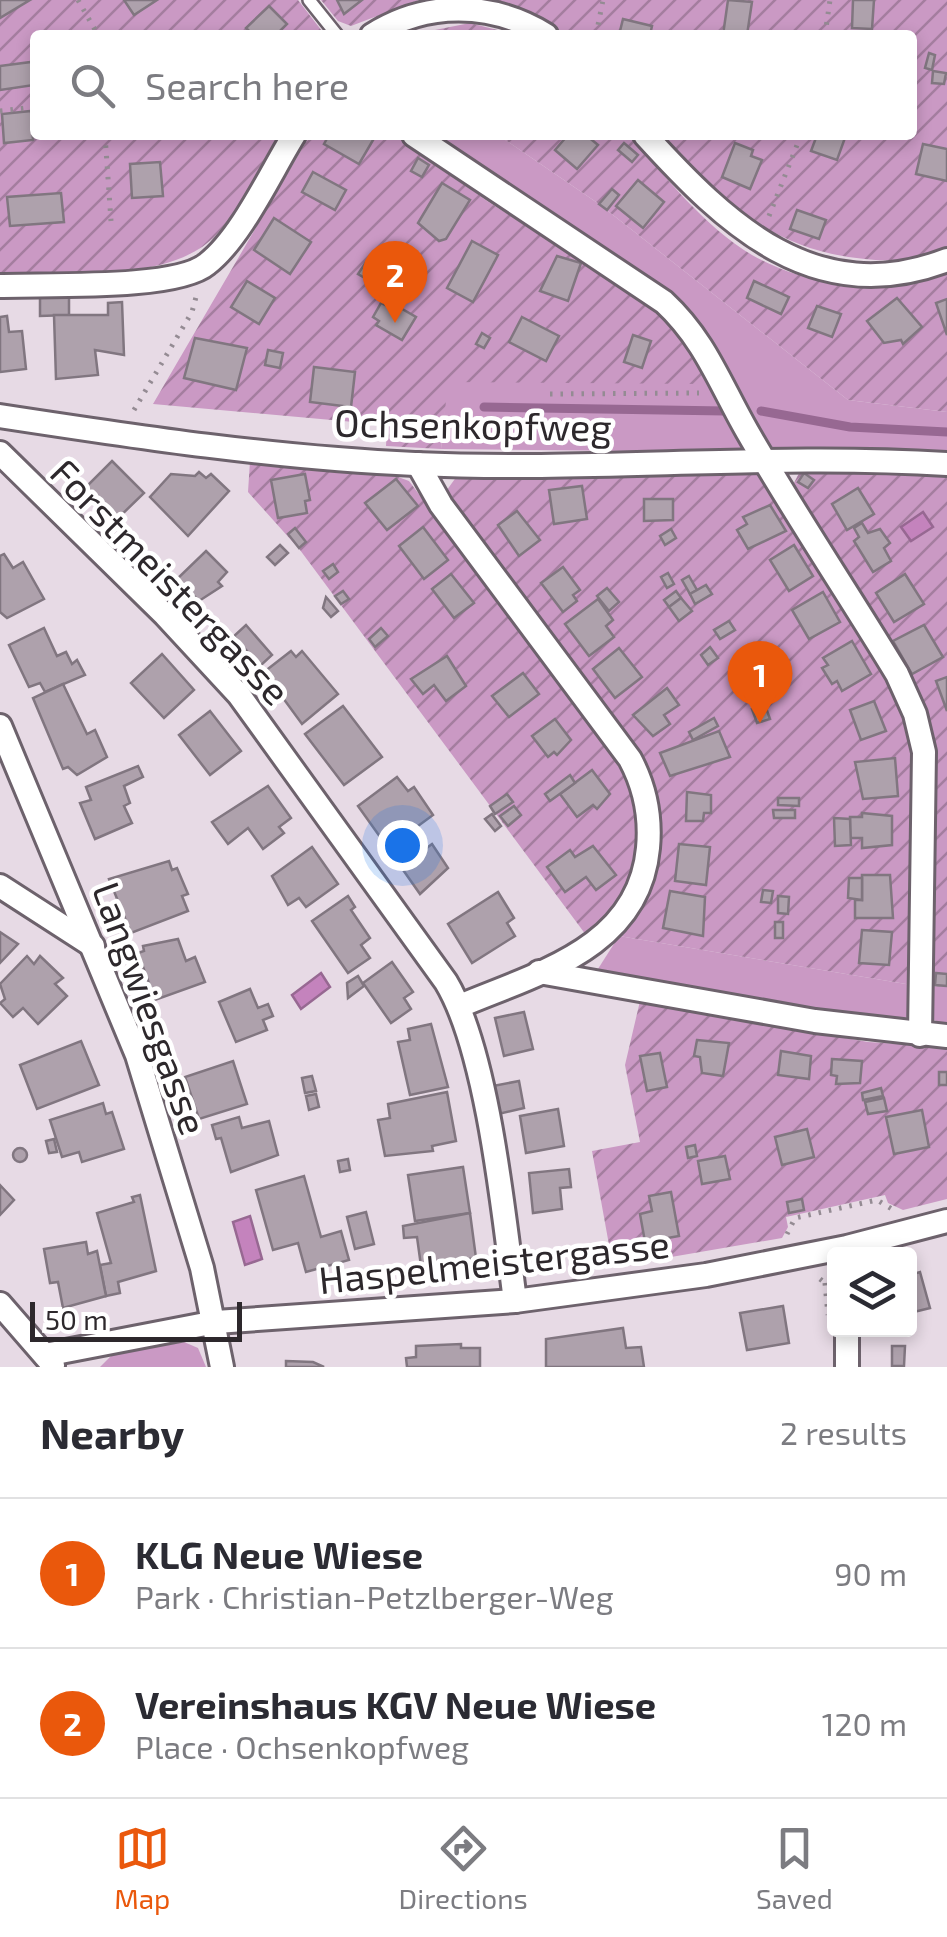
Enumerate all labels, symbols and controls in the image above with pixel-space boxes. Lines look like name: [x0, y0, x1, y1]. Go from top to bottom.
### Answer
search box: [30, 30, 917, 140]
icon: search: [65, 58, 120, 113]
text: Search here: [145, 62, 349, 108]
pin: 2: [362, 240, 428, 323]
street label: Ochsenkopfweg: [334, 399, 612, 449]
street label: Forstmeistergasse: [42, 449, 300, 713]
pin: 1: [728, 640, 792, 723]
your location: [377, 820, 428, 871]
street label: Langwiesgasse: [84, 876, 218, 1140]
street label: Haspelmeistergasse: [316, 1220, 672, 1302]
map controls: [827, 1247, 917, 1337]
button: layers: [827, 1247, 917, 1337]
scale bar: [30, 1297, 242, 1342]
text: 50 m: [45, 1302, 108, 1336]
text: Nearby: [40, 1407, 184, 1457]
text: 2 results: [780, 1413, 907, 1451]
text: KLG Neue Wiese: [135, 1531, 423, 1577]
text: 1: [66, 1554, 79, 1592]
text: 90 m: [834, 1554, 907, 1592]
text: Park · Christian-Petzlberger-Weg: [135, 1577, 614, 1615]
text: Vereinshaus KGV Neue Wiese: [135, 1681, 656, 1727]
text: 2: [63, 1704, 82, 1742]
text: 120 m: [822, 1704, 907, 1742]
text: Place · Ochsenkopfweg: [135, 1727, 469, 1765]
tab: Map: [114, 1821, 170, 1915]
tab: Directions: [399, 1821, 528, 1915]
tab: Saved: [756, 1821, 833, 1915]

